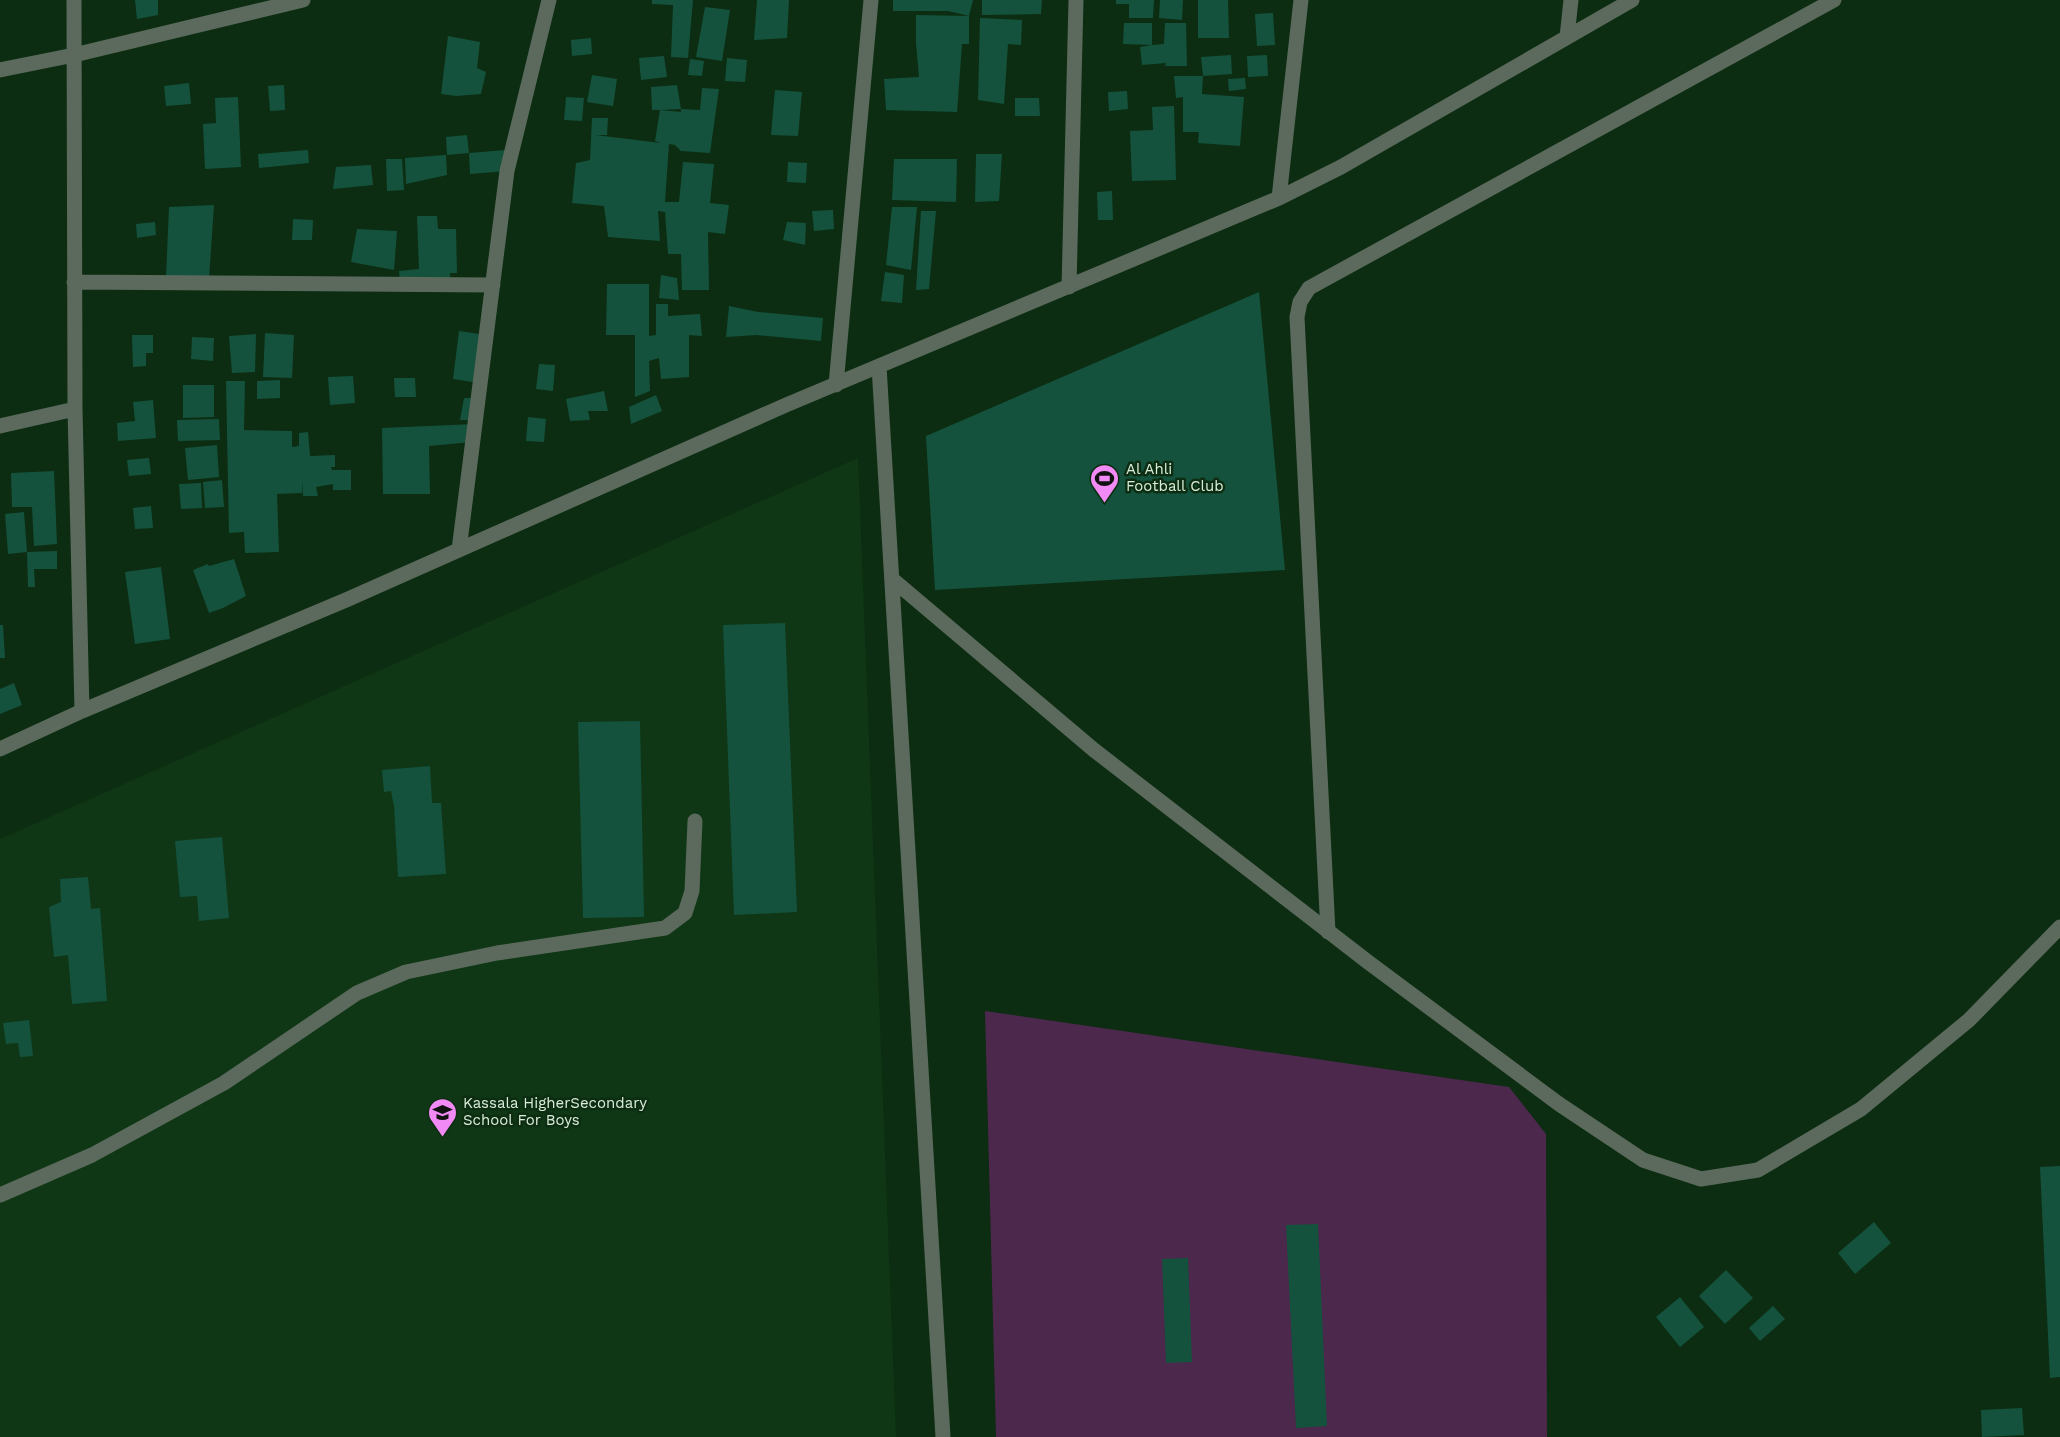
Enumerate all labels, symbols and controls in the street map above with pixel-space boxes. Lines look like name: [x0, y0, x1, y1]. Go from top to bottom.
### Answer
place label: Al Ahli Football Club: [1126, 460, 1224, 495]
sports icon: Al Ahli Football Club: [1089, 462, 1121, 504]
place label: Kassala HigherSecondary School For Boys: [463, 1094, 647, 1129]
school or university icon: Kassala HigherSecondary School For Boys: [426, 1096, 458, 1138]

